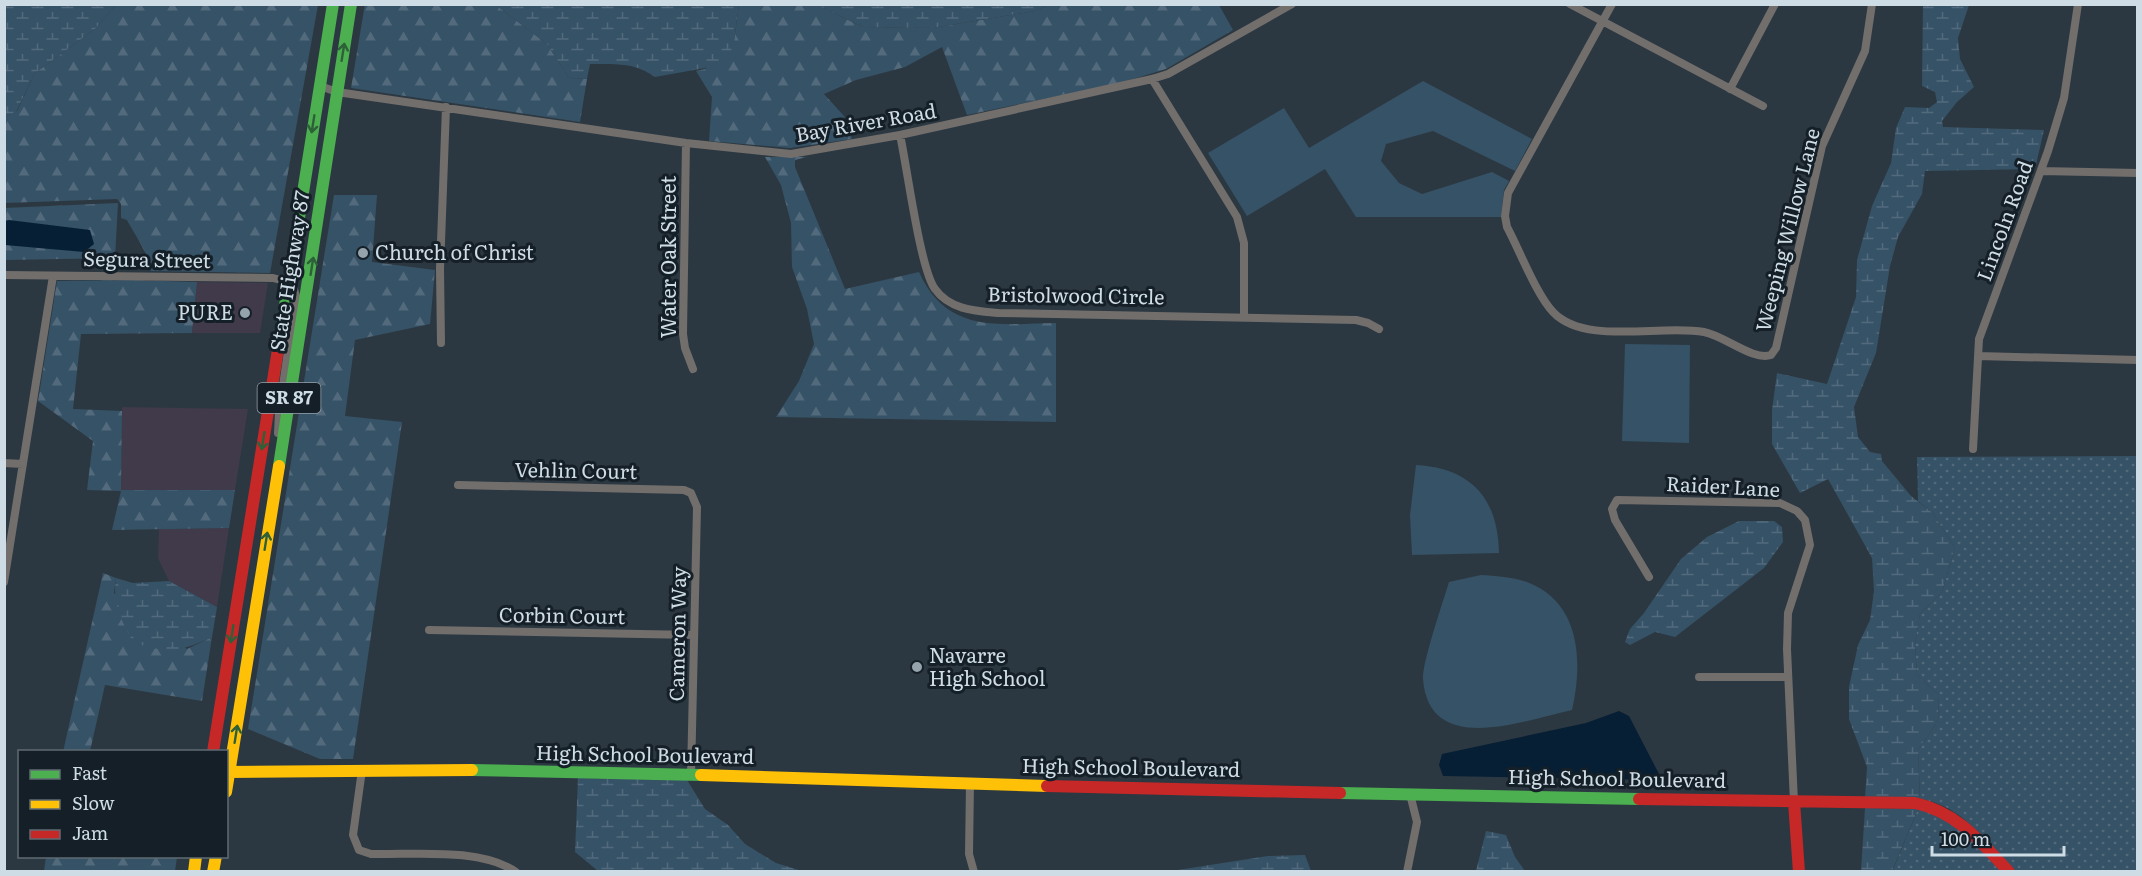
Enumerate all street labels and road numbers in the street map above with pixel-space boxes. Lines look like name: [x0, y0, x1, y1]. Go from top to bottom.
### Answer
street label: Bay River Road: [793, 94, 938, 148]
street label: Weeping Willow Lane: [1746, 125, 1826, 334]
street label: Lincoln Road: [1967, 156, 2039, 285]
street label: Water Oak Street: [652, 176, 682, 338]
street label: State Highway 87: [261, 188, 316, 353]
street label: Segura Street: [83, 242, 211, 274]
street label: Bristolwood Circle: [987, 277, 1165, 311]
road number: SR 87: [258, 383, 320, 413]
street label: Vehlin Court: [515, 453, 638, 485]
street label: Raider Lane: [1665, 467, 1781, 503]
street label: Cameron Way: [660, 566, 692, 702]
street label: Corbin Court: [499, 598, 625, 630]
street label: High School Boulevard: [536, 736, 754, 770]
street label: High School Boulevard: [1022, 749, 1240, 783]
street label: High School Boulevard: [1508, 760, 1726, 794]

